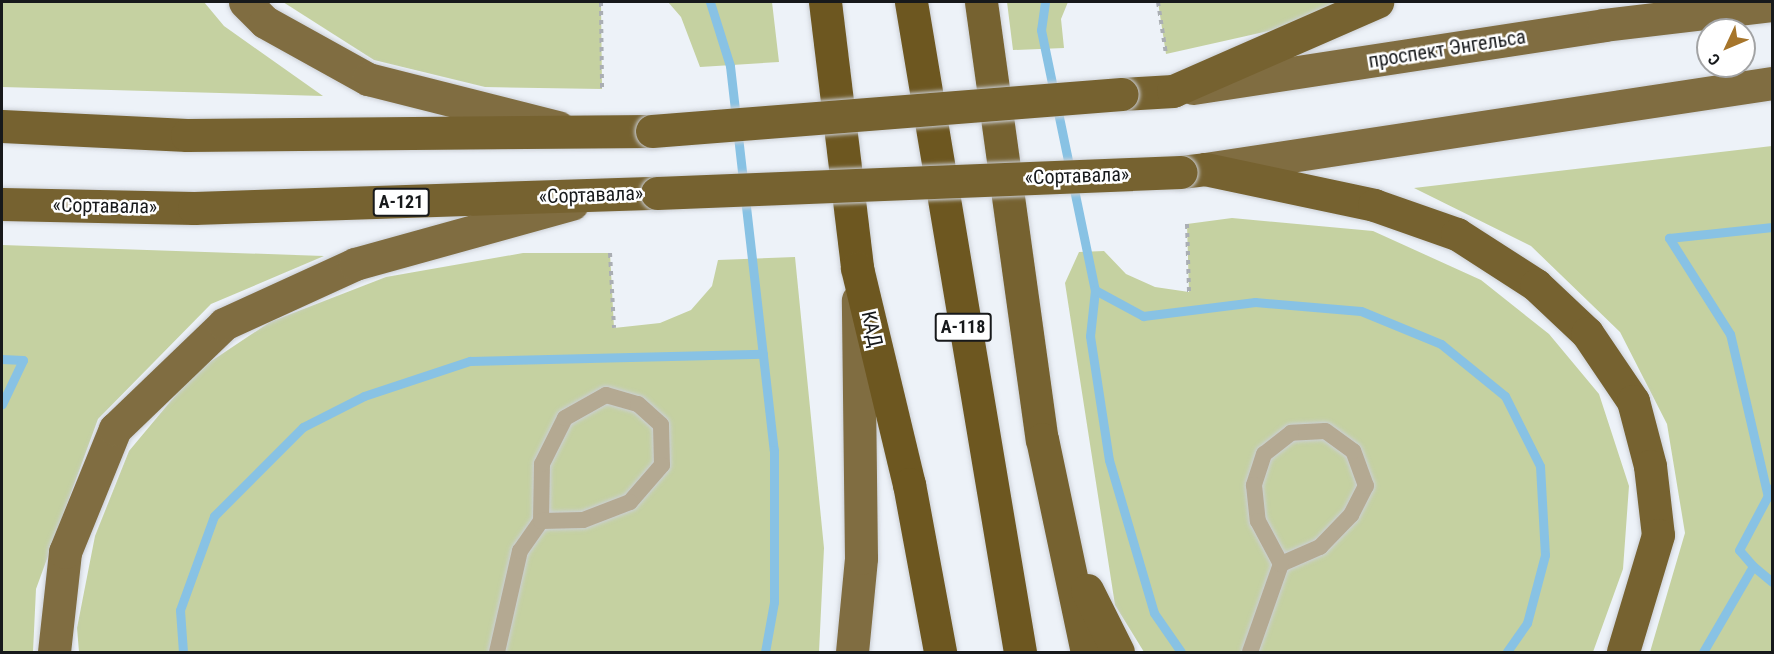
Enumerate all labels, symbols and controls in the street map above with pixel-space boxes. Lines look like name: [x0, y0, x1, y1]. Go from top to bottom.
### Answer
north arrow: [1696, 18, 1756, 78]
street label: проспект Энгельса: [1367, 25, 1527, 73]
text: С: [1704, 50, 1724, 69]
street label: «Сортавала»: [1024, 162, 1130, 190]
street label: «Сортавала»: [538, 181, 644, 209]
road number: А-121: [372, 187, 430, 217]
street label: «Сортавала»: [53, 193, 157, 219]
street label: КАД: [856, 309, 888, 349]
road number: А-118: [934, 312, 992, 342]

